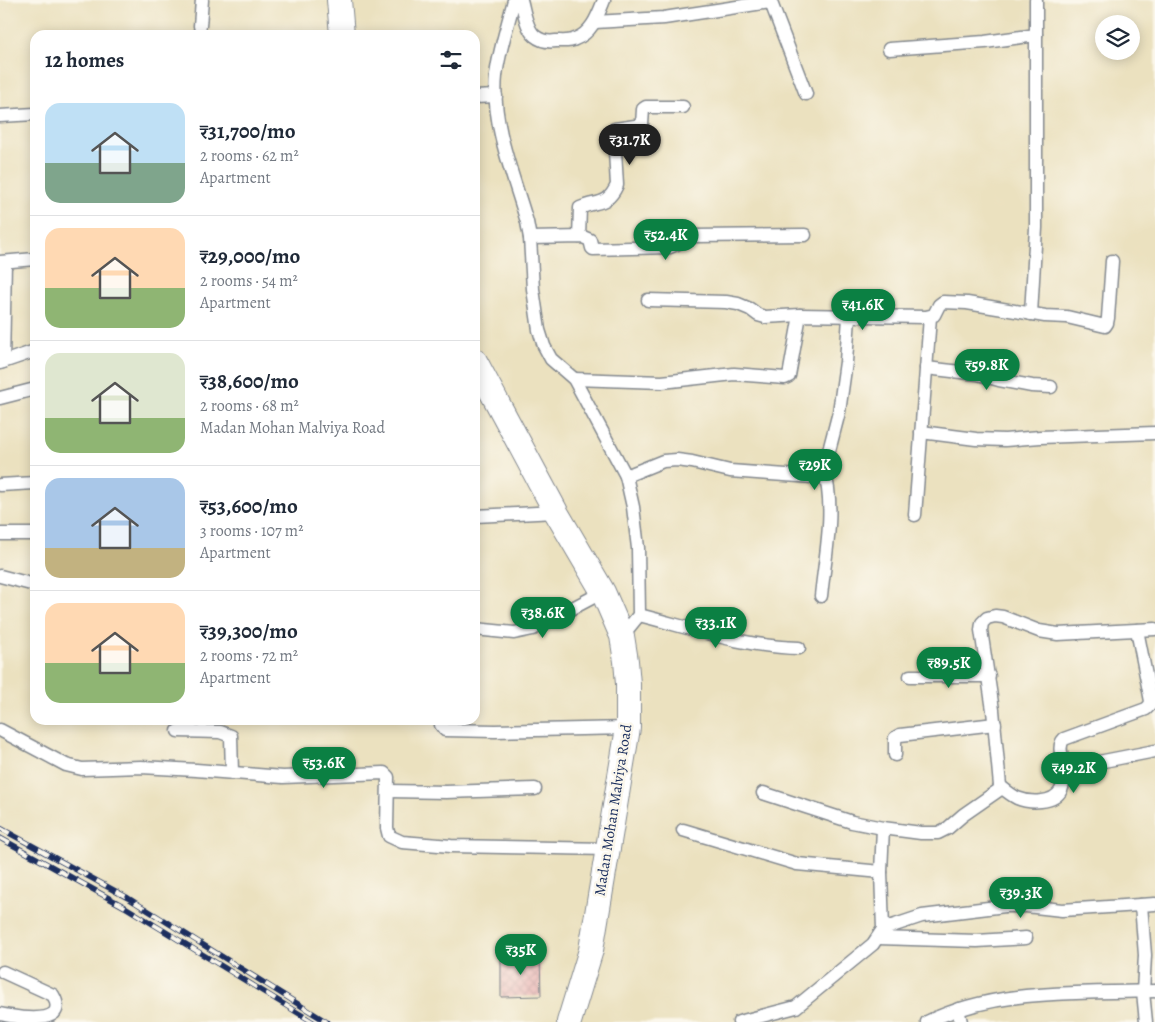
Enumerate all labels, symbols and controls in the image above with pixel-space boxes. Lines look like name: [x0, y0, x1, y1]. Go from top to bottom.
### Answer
map controls: [1095, 15, 1140, 60]
button: layers: [1095, 15, 1140, 60]
text: 12 homes: [45, 46, 124, 74]
icon: filters: [437, 46, 465, 74]
text: ₹31,700/mo: [200, 117, 296, 145]
icon: home: [85, 123, 145, 183]
pin: ₹31.7K: [589, 124, 671, 166]
text: ₹31.7K: [610, 129, 650, 151]
text: 2 rooms · 62 m²: [200, 145, 299, 167]
text: Apartment: [200, 167, 271, 189]
pin: ₹52.4K: [625, 218, 707, 261]
text: ₹52.4K: [645, 224, 687, 246]
text: ₹29,000/mo: [200, 242, 300, 270]
icon: home: [85, 248, 145, 308]
text: 2 rooms · 54 m²: [200, 270, 298, 292]
pin: ₹41.6K: [822, 288, 904, 331]
text: Apartment: [200, 292, 271, 314]
text: ₹41.6K: [842, 294, 884, 316]
pin: ₹59.8K: [946, 348, 1028, 391]
text: ₹59.8K: [966, 354, 1008, 376]
text: ₹38,600/mo: [200, 367, 299, 395]
icon: home: [85, 373, 145, 433]
text: 2 rooms · 68 m²: [200, 395, 299, 417]
text: Madan Mohan Malviya Road: [200, 417, 385, 439]
pin: ₹29K: [785, 448, 845, 491]
text: ₹29K: [799, 454, 831, 476]
text: ₹53,600/mo: [200, 492, 298, 520]
icon: home: [85, 498, 145, 558]
text: 3 rooms · 107 m²: [200, 520, 303, 542]
text: Apartment: [200, 542, 271, 564]
pin: ₹38.6K: [502, 596, 584, 639]
text: ₹38.6K: [522, 602, 564, 624]
pin: ₹33.1K: [675, 606, 757, 649]
text: ₹33.1K: [696, 612, 736, 634]
text: ₹39,300/mo: [200, 617, 298, 645]
icon: home: [85, 623, 145, 683]
text: 2 rooms · 72 m²: [200, 645, 298, 667]
pin: ₹89.5K: [908, 646, 990, 689]
text: ₹89.5K: [928, 652, 970, 674]
text: Apartment: [200, 667, 271, 689]
street label: Madan Mohan Malviya Road: [590, 722, 637, 897]
pin: ₹53.6K: [283, 746, 365, 789]
text: ₹53.6K: [303, 752, 345, 774]
pin: ₹49.2K: [1033, 752, 1115, 794]
text: ₹49.2K: [1052, 757, 1096, 779]
pin: ₹39.3K: [980, 876, 1062, 919]
text: ₹39.3K: [1000, 882, 1042, 904]
pin: ₹35K: [491, 934, 551, 976]
text: ₹35K: [506, 939, 536, 961]

